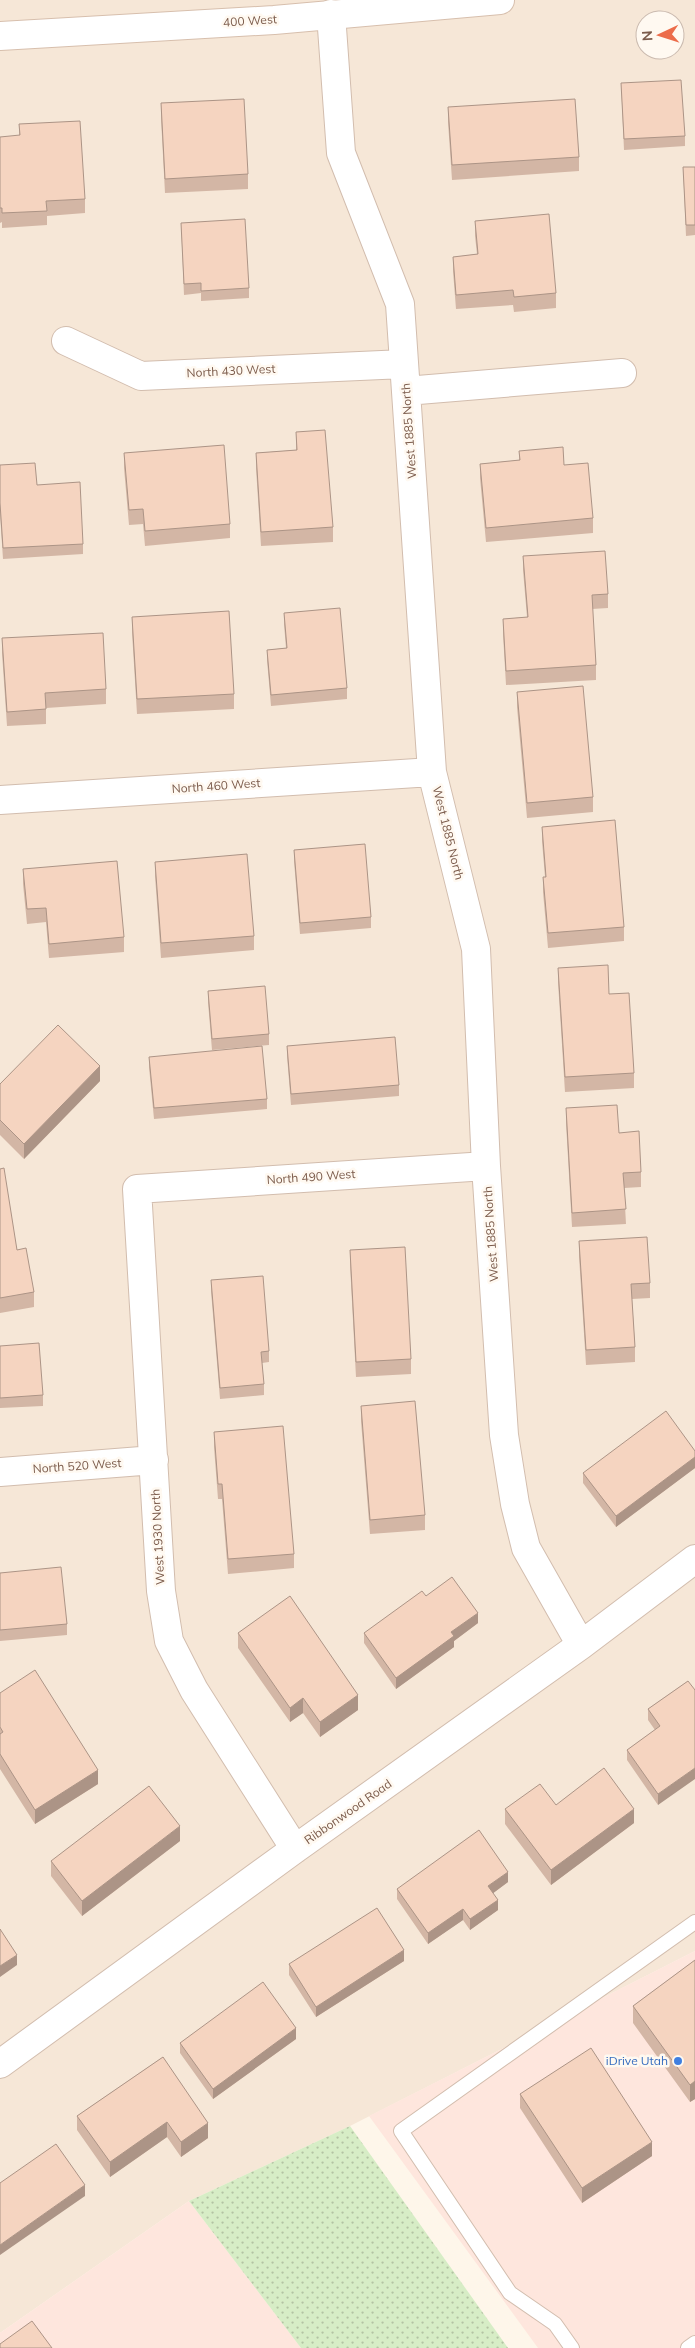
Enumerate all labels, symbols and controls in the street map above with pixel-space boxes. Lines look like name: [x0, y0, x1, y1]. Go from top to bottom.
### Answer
north arrow: [635, 10, 685, 60]
street label: 400 West: [223, 11, 277, 30]
text: N: [638, 30, 656, 42]
street label: North 430 West: [186, 361, 276, 380]
street label: West 1885 North: [398, 383, 419, 479]
street label: North 460 West: [171, 775, 261, 796]
street label: West 1885 North: [430, 784, 467, 881]
street label: North 490 West: [266, 1166, 356, 1187]
street label: West 1885 North: [480, 1186, 501, 1282]
street label: North 520 West: [32, 1455, 122, 1476]
street label: West 1930 North: [147, 1489, 168, 1585]
street label: Ribbonwood Road: [301, 1776, 394, 1847]
place label: iDrive Utah: [606, 2053, 668, 2068]
marker: iDrive Utah: [672, 2055, 684, 2067]

